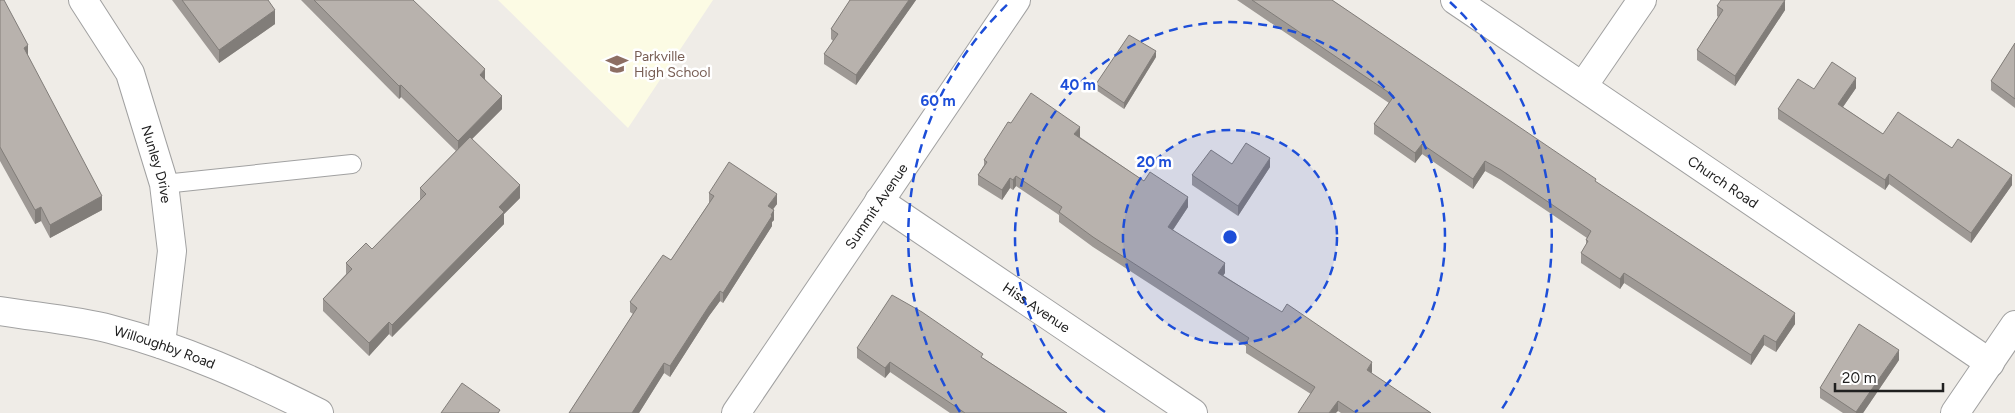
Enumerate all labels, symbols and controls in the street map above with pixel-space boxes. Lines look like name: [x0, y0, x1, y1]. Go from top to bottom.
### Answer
place label: Parkville High School: [634, 48, 711, 81]
school or university icon: Parkville High School: [604, 51, 630, 77]
text: 40 m: [1060, 76, 1096, 94]
text: 60 m: [920, 92, 956, 110]
street label: Nunley Drive: [138, 123, 175, 204]
street label: Church Road: [1685, 152, 1762, 212]
text: 20 m: [1136, 153, 1172, 171]
street label: Summit Avenue: [841, 160, 911, 252]
centre of rings: [1221, 228, 1239, 246]
street label: Hiss Avenue: [1000, 279, 1074, 336]
street label: Willoughby Road: [112, 322, 218, 372]
scale bar: [1835, 360, 1942, 392]
text: 20 m: [1842, 369, 1876, 387]

